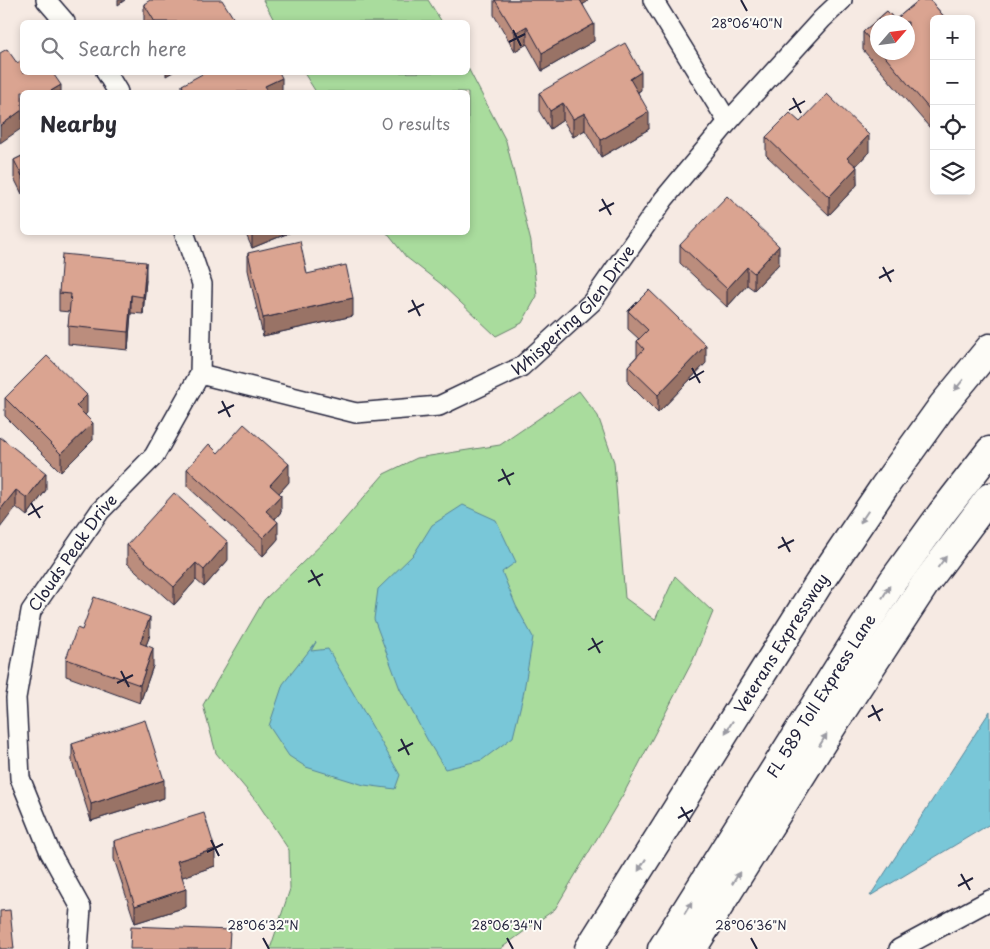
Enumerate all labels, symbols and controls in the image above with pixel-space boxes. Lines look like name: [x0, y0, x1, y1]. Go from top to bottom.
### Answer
text: 28°06'40"N: [711, 14, 783, 32]
north arrow: [870, 15, 915, 60]
map controls: [930, 15, 975, 195]
button: +: [930, 15, 975, 60]
search box: [20, 20, 470, 75]
icon: search: [38, 34, 66, 62]
text: Search here: [78, 34, 187, 62]
button: −: [930, 60, 975, 105]
button: locate: [930, 105, 975, 150]
text: Nearby: [40, 107, 117, 139]
text: 0 results: [382, 111, 450, 135]
button: layers: [930, 150, 975, 195]
street label: Whispering Glen Drive: [507, 240, 639, 381]
one-way arrow: [953, 379, 965, 391]
street label: Clouds Peak Drive: [21, 488, 122, 616]
one-way arrow: [859, 510, 868, 524]
one-way arrow: [937, 555, 947, 569]
street label: Veterans Expressway: [727, 568, 833, 718]
one-way arrow: [881, 586, 891, 599]
street label: FL 589 Toll Express Lane: [760, 609, 881, 782]
one-way arrow: [724, 721, 733, 734]
one-way arrow: [818, 734, 827, 747]
one-way arrow: [637, 858, 647, 871]
one-way arrow: [732, 871, 741, 885]
one-way arrow: [683, 901, 693, 914]
text: 28°06'32"N: [227, 916, 299, 934]
text: 28°06'34"N: [472, 916, 542, 934]
text: 28°06'36"N: [715, 916, 787, 934]

